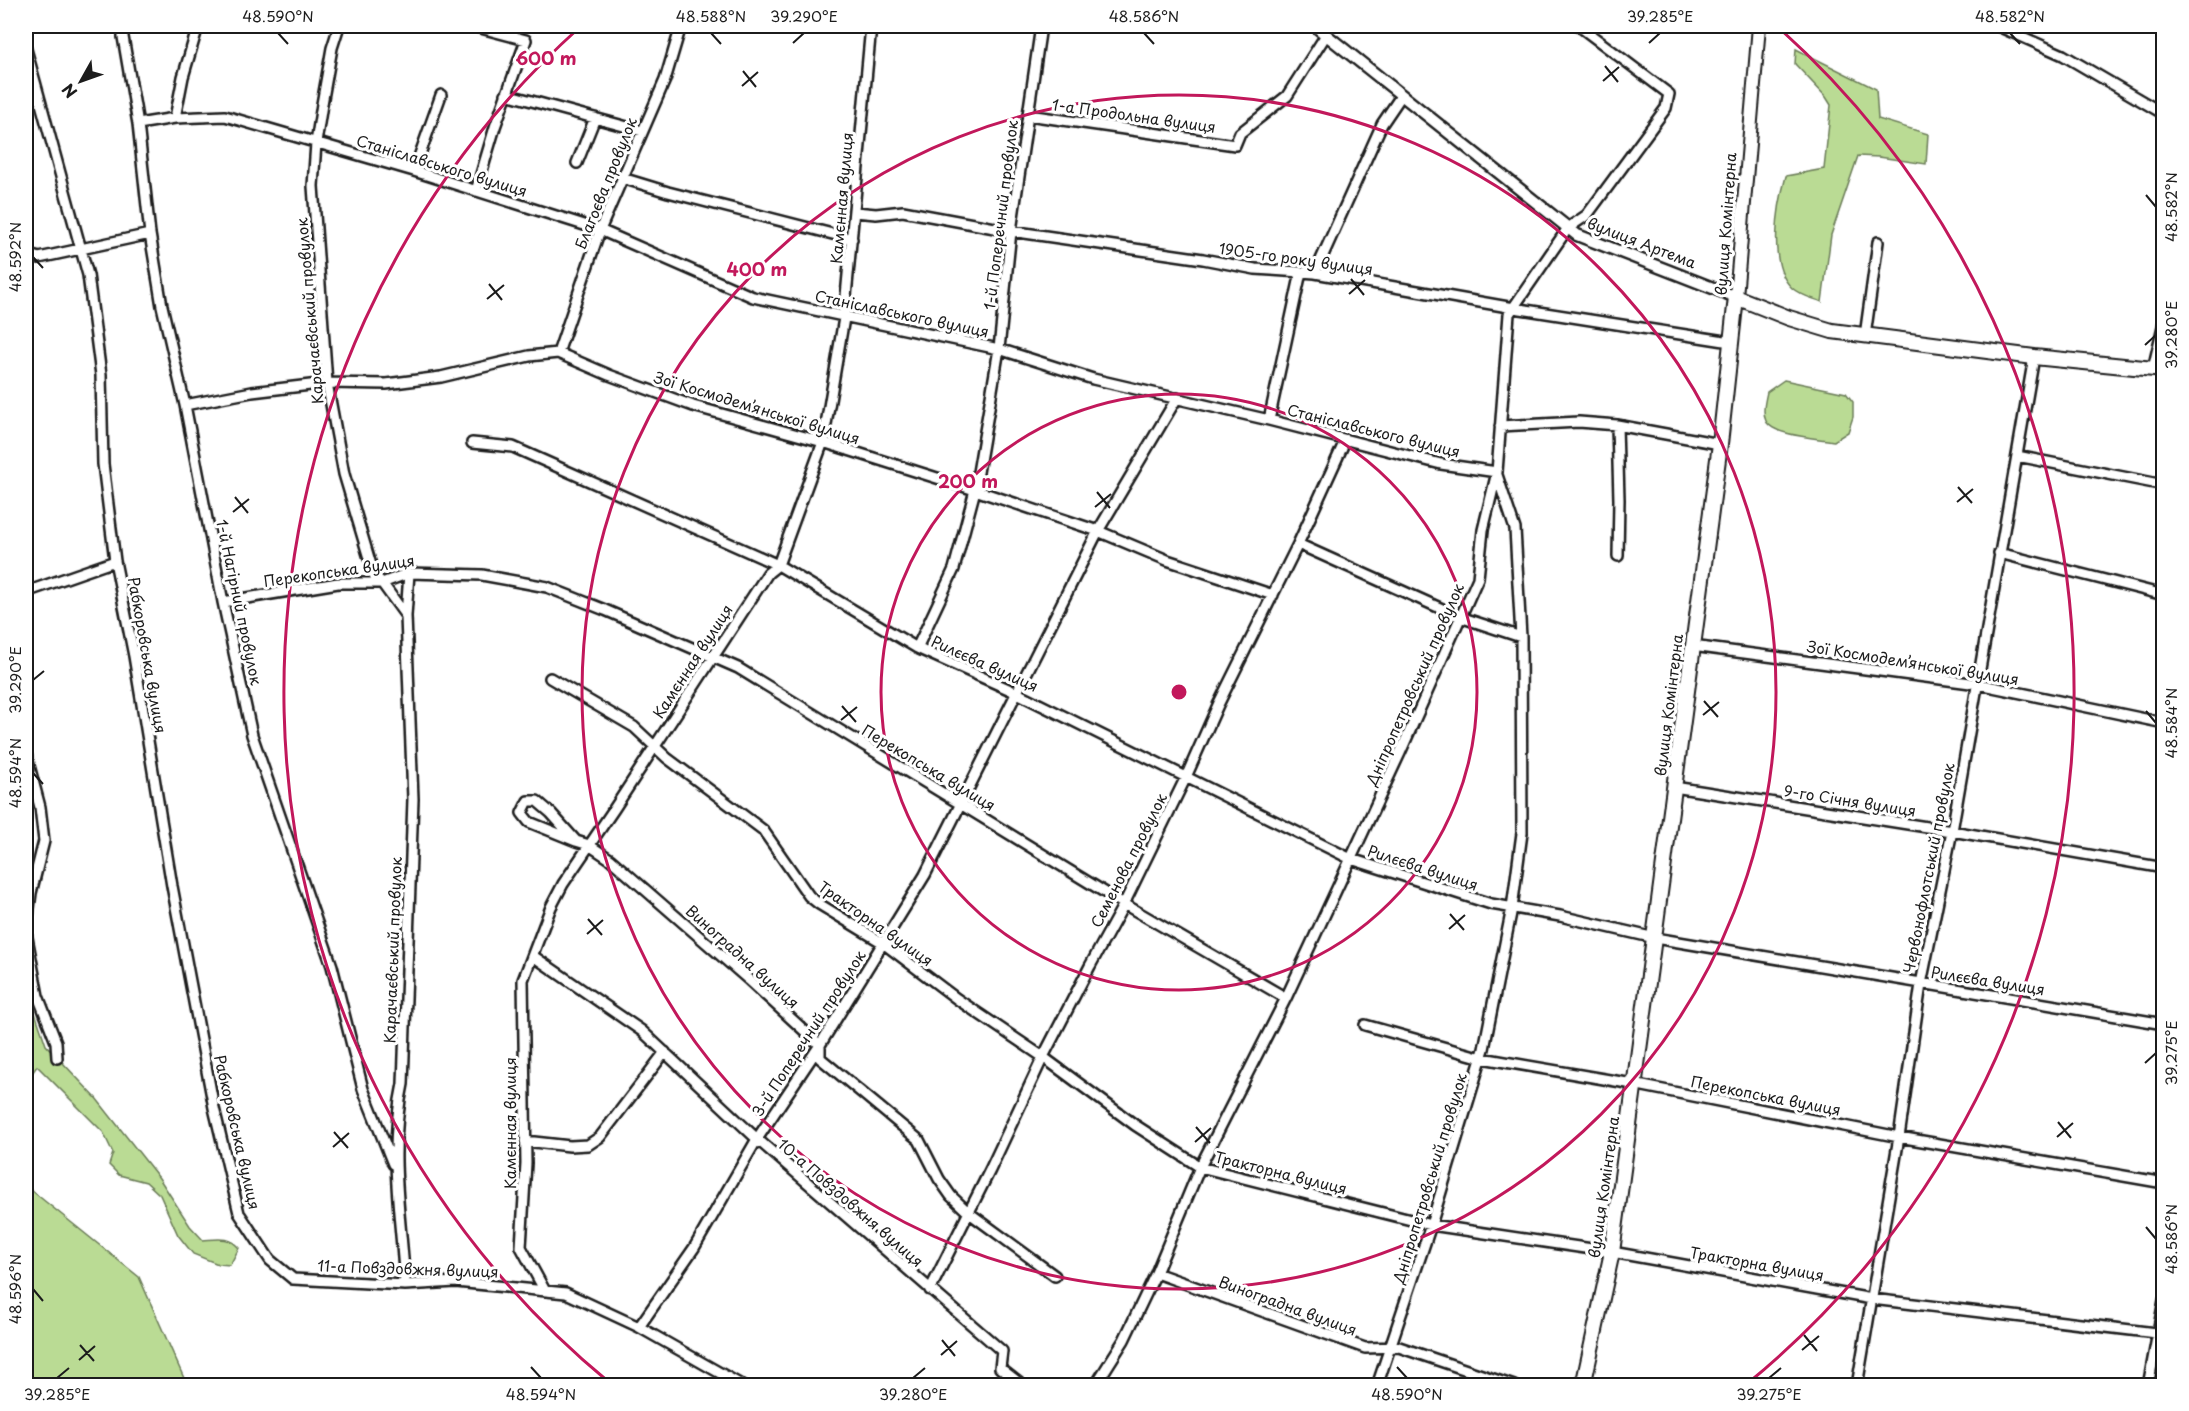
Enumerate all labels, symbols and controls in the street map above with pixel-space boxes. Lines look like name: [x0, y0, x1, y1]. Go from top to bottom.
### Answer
text: 48.590°N: [242, 4, 314, 27]
text: 48.588°N: [676, 4, 746, 27]
text: 39.290°E: [770, 4, 838, 27]
text: 48.586°N: [1109, 4, 1179, 27]
text: 39.285°E: [1627, 4, 1693, 27]
text: 48.582°N: [1975, 4, 2045, 27]
text: 600 m: [515, 44, 577, 71]
north arrow: [51, 51, 111, 111]
text: N: [55, 79, 82, 104]
street label: 1-а Продольна вулиця: [1051, 92, 1217, 138]
street label: Благоєва провулок: [568, 113, 642, 252]
street label: 1-й Поперечний провулок: [977, 119, 1023, 311]
street label: Станіславського вулиця: [354, 128, 530, 202]
street label: Камєнная вулиця: [824, 131, 858, 265]
street label: вулиця Комінтерна: [1709, 151, 1742, 296]
text: 48.582°N: [2159, 172, 2182, 242]
street label: вулиця Артема: [1584, 211, 1701, 274]
street label: Карачаєвський провулок: [289, 217, 329, 405]
text: 48.592°N: [3, 222, 26, 292]
street label: 1905-го року вулиця: [1218, 236, 1374, 280]
text: 400 m: [727, 255, 787, 282]
street label: Станіславського вулиця: [813, 283, 991, 343]
text: 39.280°E: [2159, 301, 2182, 369]
street label: Зої Космодем’янської вулиця: [651, 365, 863, 449]
street label: Станіславського вулиця: [1285, 397, 1463, 463]
text: 200 m: [938, 467, 998, 494]
street label: 1-й Нагірний провулок: [211, 517, 269, 687]
street label: Перекопська вулиця: [262, 548, 416, 592]
street label: Рабкоровська вулиця: [123, 575, 173, 735]
street label: Дніпропетровський провулок: [1359, 579, 1469, 790]
street label: Камєнная вулиця: [646, 599, 738, 723]
street label: Рилєєва вулиця: [928, 629, 1042, 697]
street label: вулиця Комінтерна: [1648, 632, 1688, 777]
street label: Зої Космодем’янської вулиця: [1806, 634, 2020, 690]
text: 39.290°E: [3, 646, 26, 714]
centre of rings: [1169, 682, 1189, 702]
text: 48.584°N: [2159, 688, 2182, 758]
street label: Перекопська вулиця: [858, 718, 1000, 816]
text: 48.594°N: [3, 738, 26, 808]
street label: Червонофлотський провулок: [1896, 761, 1960, 975]
street label: 9-го Січня вулиця: [1782, 778, 1918, 822]
street label: Семенова провулок: [1084, 789, 1172, 931]
street label: Рилєєва вулиця: [1365, 838, 1481, 896]
street label: Карачаєвський провулок: [377, 856, 407, 1044]
street label: Тракторна вулиця: [814, 875, 938, 971]
street label: Виноградна вулиця: [681, 899, 805, 1013]
street label: 3-й Поперечний провулок: [745, 945, 871, 1121]
street label: Рилєєва вулиця: [1929, 960, 2047, 1000]
text: 39.275°E: [2159, 1020, 2182, 1086]
street label: Рабкоровська вулиця: [209, 1052, 267, 1212]
street label: Камєнная вулиця: [498, 1057, 521, 1189]
street label: Перекопська вулиця: [1689, 1069, 1843, 1121]
street label: Дніпропетровський провулок: [1386, 1070, 1472, 1287]
street label: вулиця Комінтерна: [1582, 1114, 1624, 1259]
street label: 10-а Повздовжня вулиця: [773, 1132, 929, 1272]
street label: Тракторна вулиця: [1212, 1144, 1350, 1200]
text: 48.586°N: [2159, 1204, 2182, 1274]
street label: Тракторна вулиця: [1688, 1240, 1826, 1286]
street label: 11-а Повздовжня вулиця: [317, 1253, 499, 1283]
text: 48.596°N: [3, 1254, 26, 1324]
street label: Виноградна вулиця: [1216, 1269, 1360, 1341]
text: 39.285°E: [24, 1382, 90, 1405]
text: 48.594°N: [506, 1382, 576, 1405]
text: 39.280°E: [879, 1382, 947, 1405]
text: 48.590°N: [1371, 1382, 1443, 1405]
text: 39.275°E: [1736, 1382, 1802, 1405]

